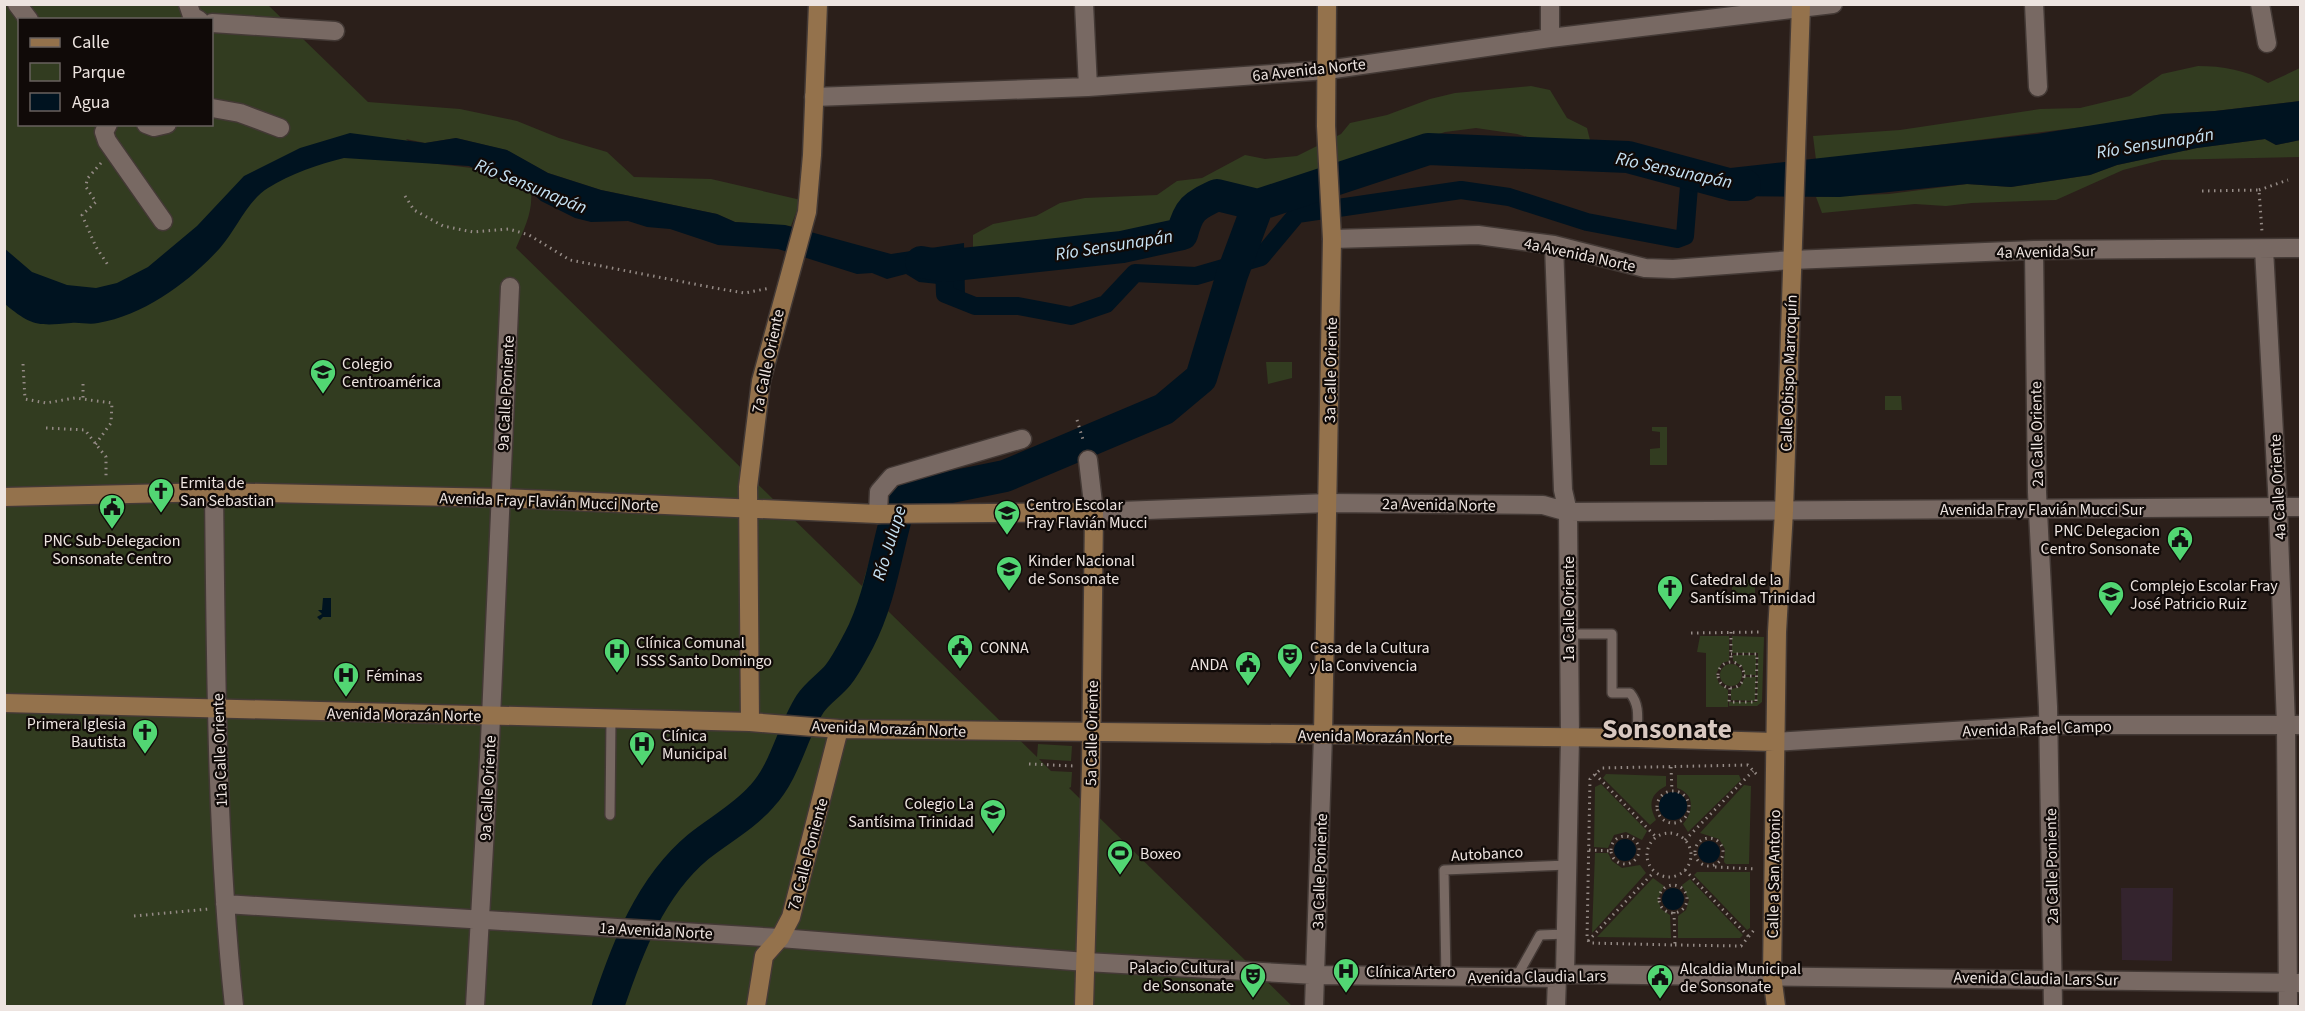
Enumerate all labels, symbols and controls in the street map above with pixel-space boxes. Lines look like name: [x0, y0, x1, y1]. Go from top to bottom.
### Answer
legend: [18, 18, 213, 126]
text: Calle: [72, 30, 110, 55]
street label: 6a Avenida Norte: [1251, 53, 1367, 87]
text: Parque: [72, 60, 125, 85]
text: Agua: [72, 90, 110, 115]
water label: Río Sensunapán: [2094, 122, 2216, 165]
water label: Río Sensunapán: [1613, 146, 1735, 195]
water label: Río Sensunapán: [471, 153, 591, 220]
water label: Río Sensunapán: [1053, 224, 1175, 267]
street label: 4a Avenida Norte: [1522, 232, 1638, 278]
street label: 4a Avenida Sur: [1996, 240, 2096, 264]
street label: Calle Obispo Marroquín: [1775, 294, 1803, 452]
street label: 7a Calle Oriente: [746, 307, 790, 415]
street label: 3a Calle Oriente: [1319, 317, 1343, 423]
street label: 9a Calle Poniente: [492, 335, 520, 451]
place label: Colegio Centroamérica: [342, 353, 441, 393]
school or university icon: Colegio Centroamérica: [308, 357, 338, 395]
street label: 2a Calle Oriente: [2025, 381, 2049, 487]
street label: 4a Calle Oriente: [2264, 434, 2292, 540]
place label: Ermita de San Sebastian: [180, 472, 274, 512]
church icon: Ermita de San Sebastian: [146, 476, 176, 514]
street label: Avenida Fray Flavián Mucci Norte: [439, 487, 659, 517]
public building icon: PNC Sub-Delegacion Sonsonate Centro: [97, 492, 127, 530]
street label: 2a Avenida Norte: [1382, 493, 1496, 517]
place label: Centro Escolar Fray Flavián Mucci: [1026, 494, 1148, 534]
school or university icon: Centro Escolar Fray Flavián Mucci: [992, 498, 1022, 536]
street label: Avenida Fray Flavián Mucci Sur: [1940, 499, 2145, 521]
water label: Río Julupe: [866, 502, 913, 584]
place label: PNC Delegacion Centro Sonsonate: [2040, 520, 2160, 560]
public building icon: PNC Delegacion Centro Sonsonate: [2165, 524, 2195, 562]
place label: PNC Sub-Delegacion Sonsonate Centro: [43, 530, 181, 570]
place label: Kinder Nacional de Sonsonate: [1028, 550, 1135, 590]
school or university icon: Kinder Nacional de Sonsonate: [994, 554, 1024, 592]
street label: 1a Calle Oriente: [1558, 556, 1580, 662]
place label: Catedral de la Santísima Trinidad: [1690, 569, 1816, 609]
church icon: Catedral de la Santísima Trinidad: [1655, 573, 1685, 611]
place label: Complejo Escolar Fray José Patricio Ruiz: [2130, 575, 2278, 615]
school or university icon: Complejo Escolar Fray José Patricio Ruiz: [2096, 579, 2126, 617]
place label: Clínica Comunal ISSS Santo Domingo: [636, 632, 772, 672]
public building icon: CONNA: [945, 632, 975, 670]
hospital icon: Clínica Comunal ISSS Santo Domingo: [602, 636, 632, 674]
place label: CONNA: [980, 637, 1029, 659]
place label: Casa de la Cultura y la Convivencia: [1310, 637, 1430, 677]
theatre icon: Casa de la Cultura y la Convivencia: [1275, 641, 1305, 679]
public building icon: ANDA: [1233, 649, 1263, 687]
place label: ANDA: [1191, 654, 1228, 676]
hospital icon: Féminas: [331, 660, 361, 698]
place label: Féminas: [366, 665, 423, 687]
street label: 5a Calle Oriente: [1080, 680, 1104, 786]
street label: 11a Calle Oriente: [207, 693, 233, 807]
street label: Avenida Morazán Norte: [327, 703, 481, 727]
district label: Sonsonate: [1602, 709, 1732, 749]
place label: Primera Iglesia Bautista: [27, 713, 126, 753]
street label: Avenida Morazán Norte: [811, 715, 967, 743]
street label: Avenida Rafael Campo: [1962, 715, 2112, 743]
church icon: Primera Iglesia Bautista: [130, 717, 160, 755]
place label: Clínica Municipal: [662, 725, 727, 765]
street label: Avenida Morazán Norte: [1298, 725, 1452, 749]
hospital icon: Clínica Municipal: [627, 729, 657, 767]
street label: 9a Calle Oriente: [474, 735, 502, 841]
place label: Colegio La Santísima Trinidad: [848, 793, 974, 833]
street label: 7a Calle Poniente: [782, 796, 834, 913]
school or university icon: Colegio La Santísima Trinidad: [978, 797, 1008, 835]
street label: 2a Calle Poniente: [2040, 808, 2064, 924]
street label: Calle a San Antonio: [1762, 809, 1786, 939]
street label: 3a Calle Poniente: [1307, 813, 1333, 929]
sports icon: Boxeo: [1105, 838, 1135, 876]
street label: Autobanco: [1450, 841, 1524, 867]
place label: Boxeo: [1140, 843, 1181, 865]
street label: 1a Avenida Norte: [599, 917, 713, 945]
hospital icon: Clínica Artero: [1331, 956, 1361, 994]
place label: Palacio Cultural de Sonsonate: [1129, 957, 1234, 997]
place label: Alcaldia Municipal de Sonsonate: [1680, 958, 1801, 998]
theatre icon: Palacio Cultural de Sonsonate: [1238, 961, 1268, 999]
place label: Clínica Artero: [1366, 961, 1456, 983]
public building icon: Alcaldia Municipal de Sonsonate: [1645, 962, 1675, 1000]
street label: Avenida Claudia Lars: [1467, 965, 1607, 989]
street label: Avenida Claudia Lars Sur: [1953, 967, 2119, 991]

